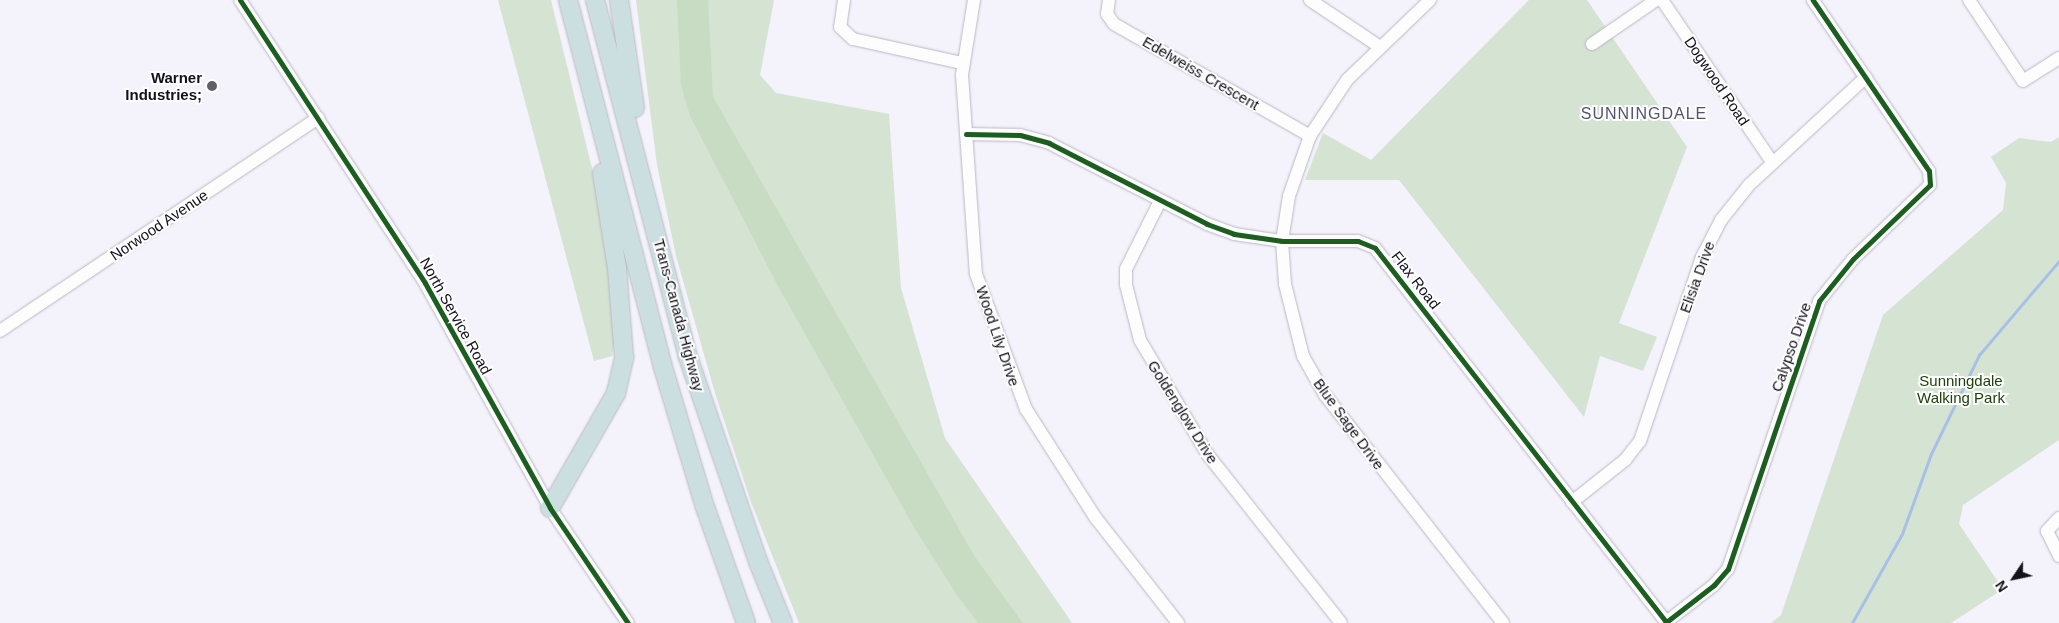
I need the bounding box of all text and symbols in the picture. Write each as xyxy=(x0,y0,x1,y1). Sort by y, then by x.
street label: Edelweiss Crescent xyxy=(1139,32,1263,114)
street label: Dogwood Road xyxy=(1681,33,1753,129)
place label: Warner Industries; xyxy=(125,68,202,103)
marker: Warner Industries; xyxy=(206,80,218,92)
district label: SUNNINGDALE xyxy=(1579,104,1709,124)
street label: Norwood Avenue xyxy=(106,185,212,265)
street label: Trans-Canada Highway xyxy=(650,237,708,393)
street label: Elisia Drive xyxy=(1676,239,1718,315)
street label: Flax Road xyxy=(1388,248,1444,312)
street label: North Service Road xyxy=(416,254,496,378)
street label: Wood Lily Drive xyxy=(972,284,1024,388)
street label: Calypso Drive xyxy=(1767,300,1815,394)
street label: Goldenglow Drive xyxy=(1144,357,1222,467)
park label: Sunningdale Walking Park xyxy=(1917,371,2005,406)
street label: Blue Sage Drive xyxy=(1310,375,1388,473)
north arrow xyxy=(1989,553,2039,603)
text: N xyxy=(1992,578,2011,595)

